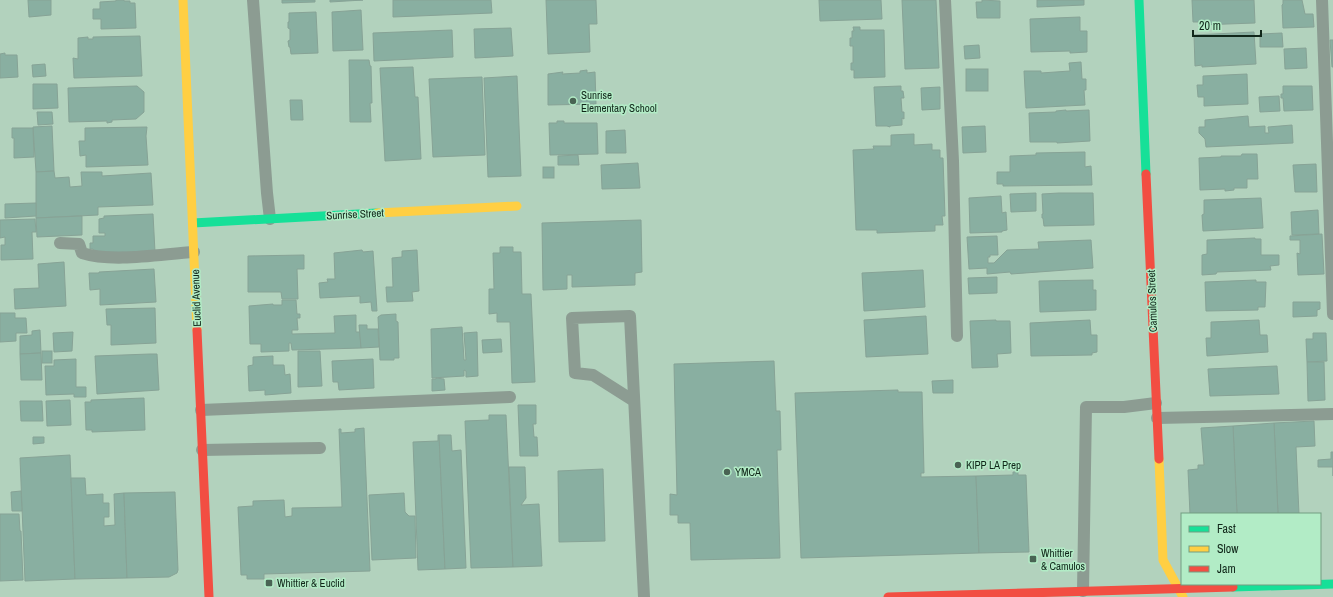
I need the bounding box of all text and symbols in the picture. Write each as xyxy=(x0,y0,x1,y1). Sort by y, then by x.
scale bar xyxy=(1193,12,1261,38)
text: 20 m xyxy=(1199,18,1221,34)
place label: Sunrise Elementary School xyxy=(581,88,657,115)
marker: Sunrise Elementary School xyxy=(568,96,578,106)
street label: Sunrise Street xyxy=(326,205,385,222)
street label: Euclid Avenue xyxy=(188,269,204,327)
street label: Camulos Street xyxy=(1144,269,1160,332)
place label: KIPP LA Prep xyxy=(966,458,1021,472)
marker: KIPP LA Prep xyxy=(953,460,963,470)
place label: YMCA xyxy=(735,465,762,479)
marker: YMCA xyxy=(722,467,732,477)
legend xyxy=(1181,513,1321,585)
text: Fast xyxy=(1217,521,1236,537)
text: Slow xyxy=(1217,541,1239,557)
place label: Whittier & Camulos xyxy=(1041,546,1086,573)
marker: Whittier & Camulos xyxy=(1028,554,1038,564)
text: Jam xyxy=(1217,561,1236,577)
place label: Whittier & Euclid xyxy=(277,576,345,590)
marker: Whittier & Euclid xyxy=(264,578,274,588)

